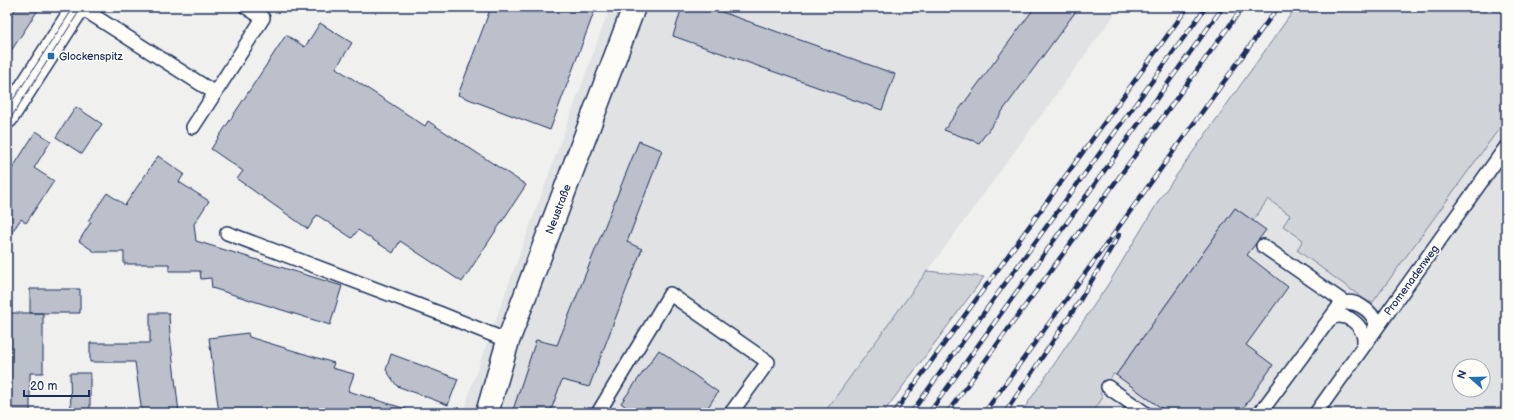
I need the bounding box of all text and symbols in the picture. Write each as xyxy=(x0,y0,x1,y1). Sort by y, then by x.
place label: Glockenspitz xyxy=(59,50,123,63)
marker: Glockenspitz xyxy=(46,51,56,61)
street label: Neustraße xyxy=(543,182,574,236)
street label: Promenadenweg xyxy=(1381,242,1441,318)
north arrow xyxy=(1451,358,1491,398)
text: N xyxy=(1455,369,1470,381)
scale bar xyxy=(24,372,89,398)
text: 20 m xyxy=(30,379,57,394)

